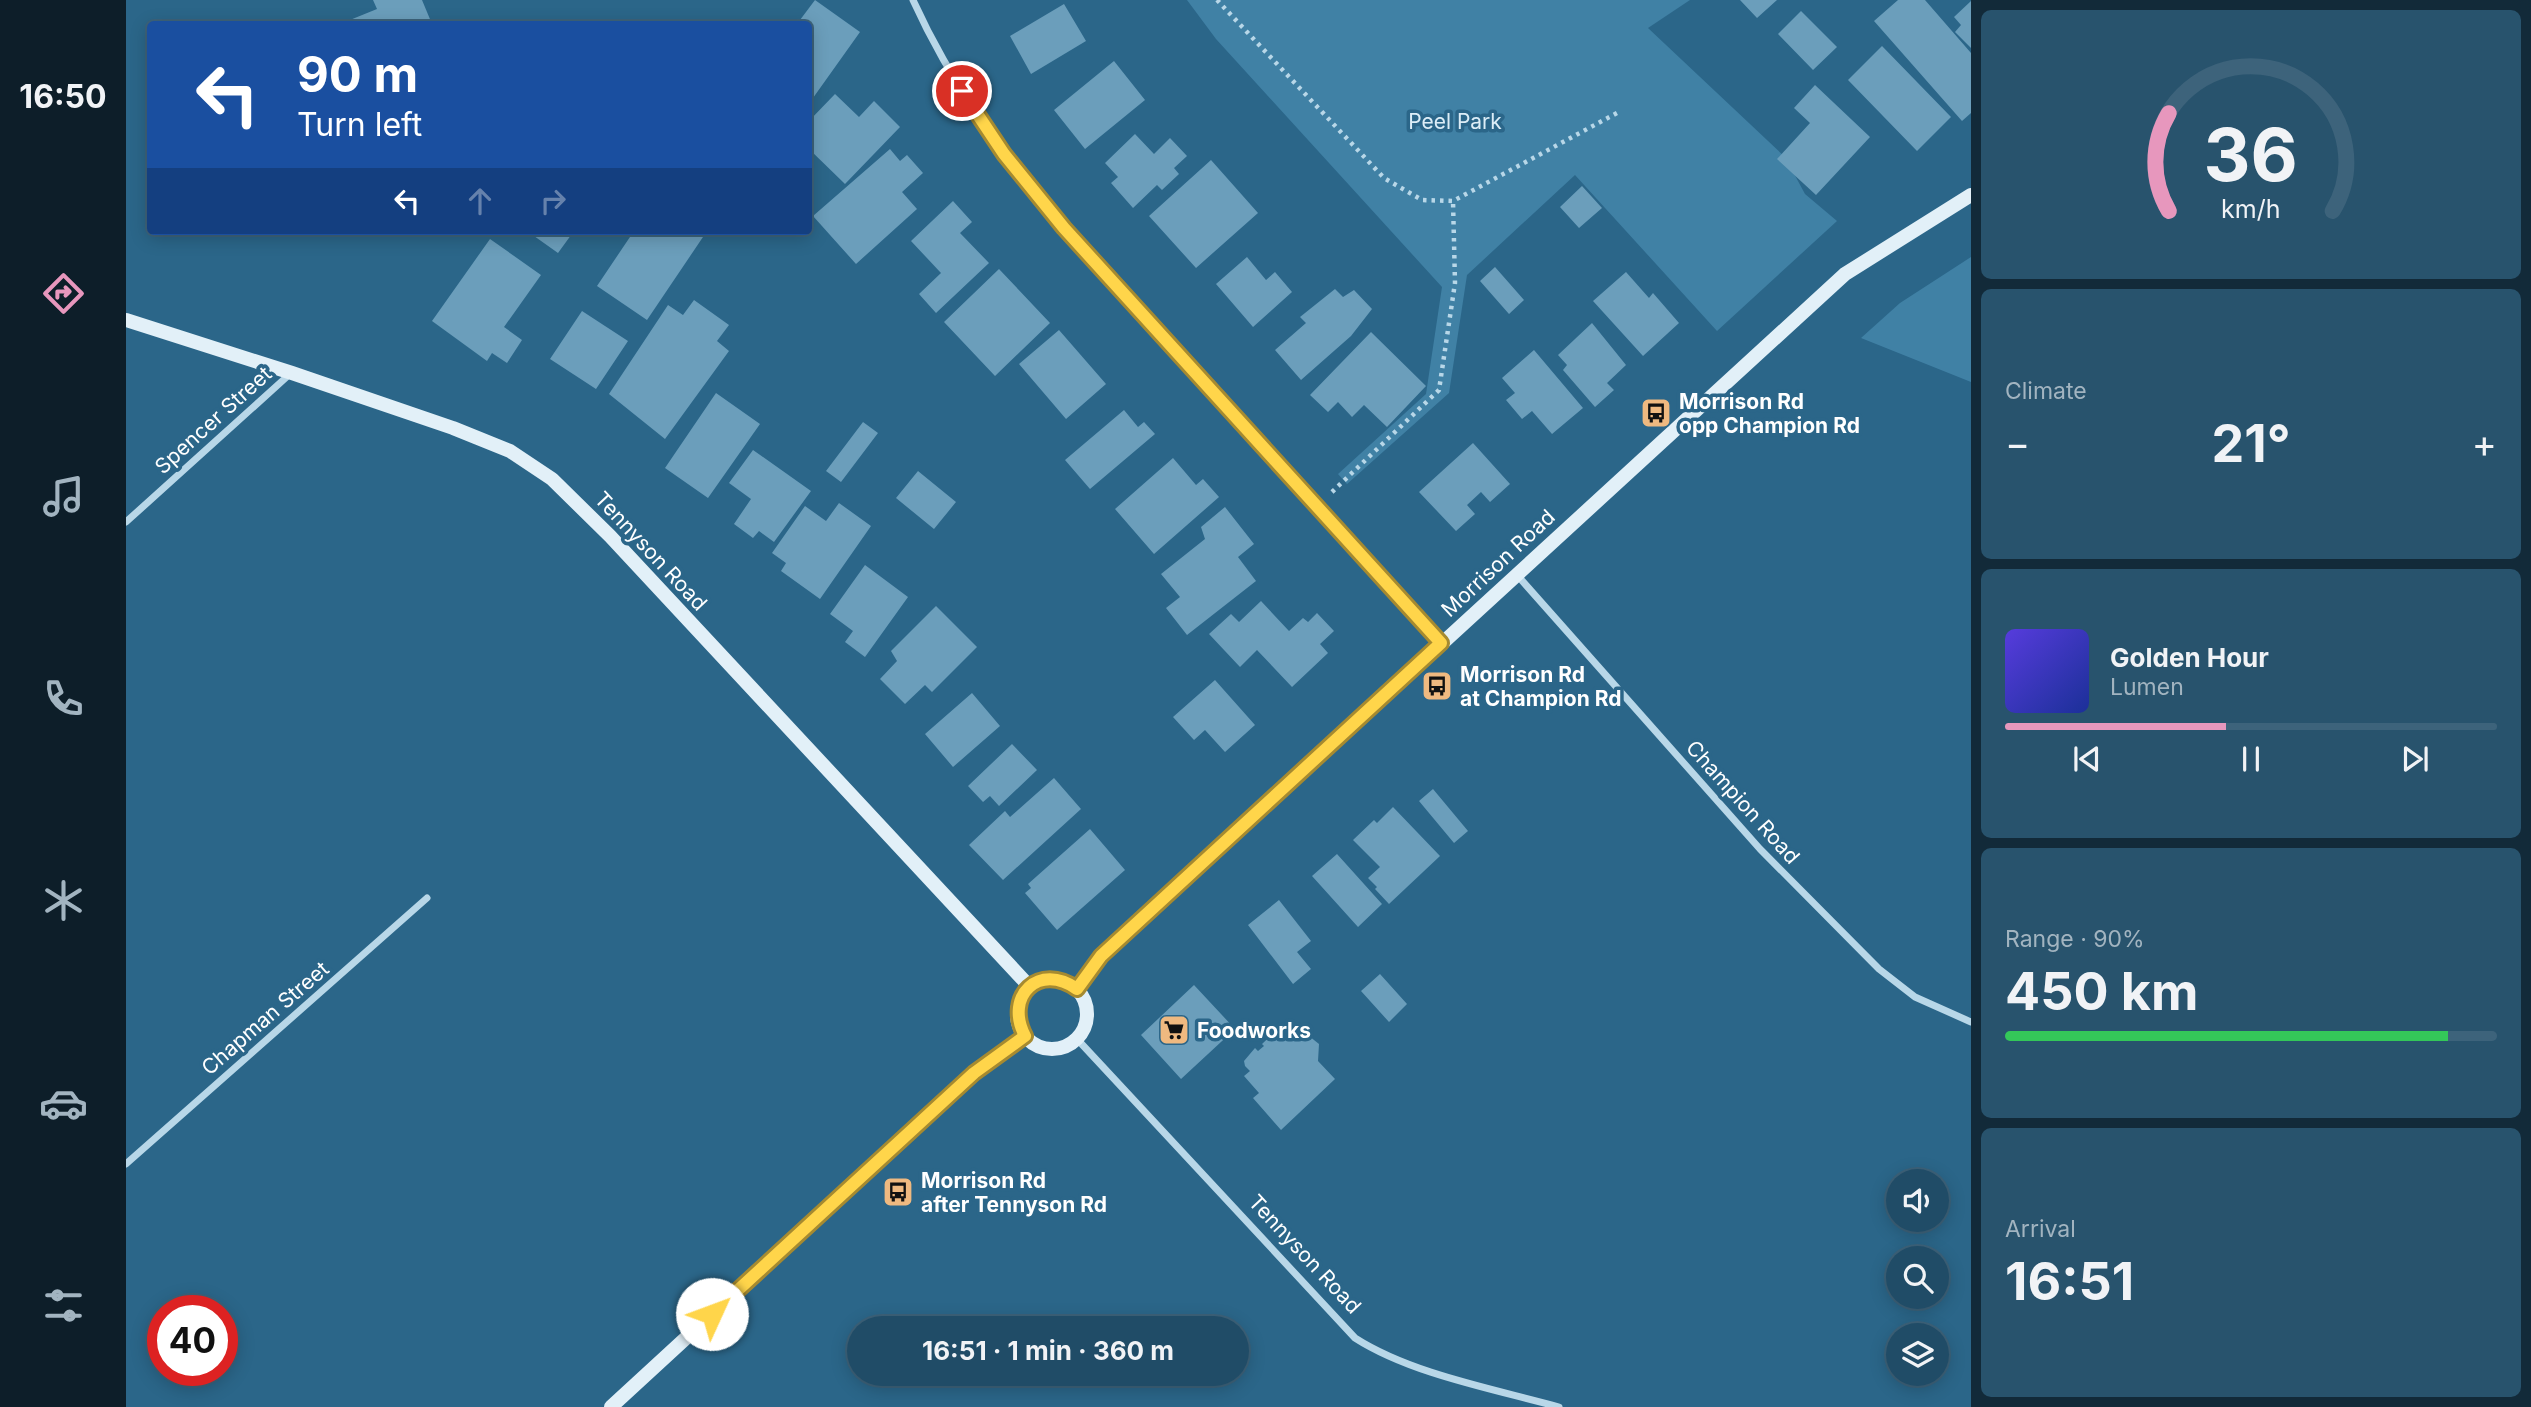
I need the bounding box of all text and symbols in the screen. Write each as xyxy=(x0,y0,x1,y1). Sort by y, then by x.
text: 90 m xyxy=(297,45,418,104)
icon: left xyxy=(182,49,273,140)
pin xyxy=(932,61,992,121)
icon: arrive xyxy=(943,72,981,110)
text: 16:50 xyxy=(19,77,107,116)
text: Turn left xyxy=(297,105,422,144)
park label: Peel Park xyxy=(1408,109,1502,134)
text: 36 xyxy=(2204,110,2298,199)
icon: left xyxy=(388,182,426,220)
icon: ahead xyxy=(461,182,499,220)
icon: right xyxy=(534,182,572,220)
text: km/h xyxy=(2221,194,2281,224)
icon: directions xyxy=(39,269,88,318)
street label: Spencer Street xyxy=(150,361,277,479)
text: Climate xyxy=(2005,377,2087,405)
place label: Morrison Rd opp Champion Rd xyxy=(1679,389,1860,438)
bus stop icon: Morrison Rd opp Champion Rd xyxy=(1639,396,1673,430)
text: 21° xyxy=(2211,412,2291,475)
text: − xyxy=(2005,420,2030,466)
text: + xyxy=(2472,420,2497,466)
icon: music xyxy=(39,472,88,521)
street label: Tennyson Road xyxy=(590,486,712,616)
street label: Morrison Road xyxy=(1436,504,1560,622)
text: Golden Hour xyxy=(2110,642,2269,673)
place label: Morrison Rd at Champion Rd xyxy=(1460,662,1621,711)
bus stop icon: Morrison Rd at Champion Rd xyxy=(1420,669,1454,703)
text: Lumen xyxy=(2110,673,2184,701)
icon: phone xyxy=(39,674,88,723)
street label: Champion Road xyxy=(1681,735,1805,869)
icon: previous xyxy=(2068,740,2106,778)
icon: pause xyxy=(2232,740,2270,778)
icon: next xyxy=(2396,740,2434,778)
icon: climate xyxy=(39,876,88,925)
text: Range · 90% xyxy=(2005,925,2145,953)
street label: Chapman Street xyxy=(196,956,334,1080)
text: 450 km xyxy=(2005,960,2198,1023)
supermarket icon: Foodworks xyxy=(1157,1013,1191,1047)
place label: Foodworks xyxy=(1197,1018,1311,1043)
icon: car xyxy=(39,1079,88,1128)
place label: Morrison Rd after Tennyson Rd xyxy=(921,1168,1107,1217)
map controls xyxy=(1886,1169,1949,1386)
button: sound xyxy=(1886,1169,1949,1232)
bus stop icon: Morrison Rd after Tennyson Rd xyxy=(881,1175,915,1209)
street label: Tennyson Road xyxy=(1244,1189,1366,1319)
text: Arrival xyxy=(2005,1215,2076,1243)
button: search xyxy=(1886,1246,1949,1309)
text: 16:51 xyxy=(2005,1250,2134,1313)
position arrow xyxy=(675,1277,749,1351)
icon: filters xyxy=(39,1281,88,1330)
speed limit sign: 40 xyxy=(147,1295,238,1386)
button: layers xyxy=(1886,1323,1949,1386)
text: 16:51 · 1 min · 360 m xyxy=(922,1335,1174,1366)

